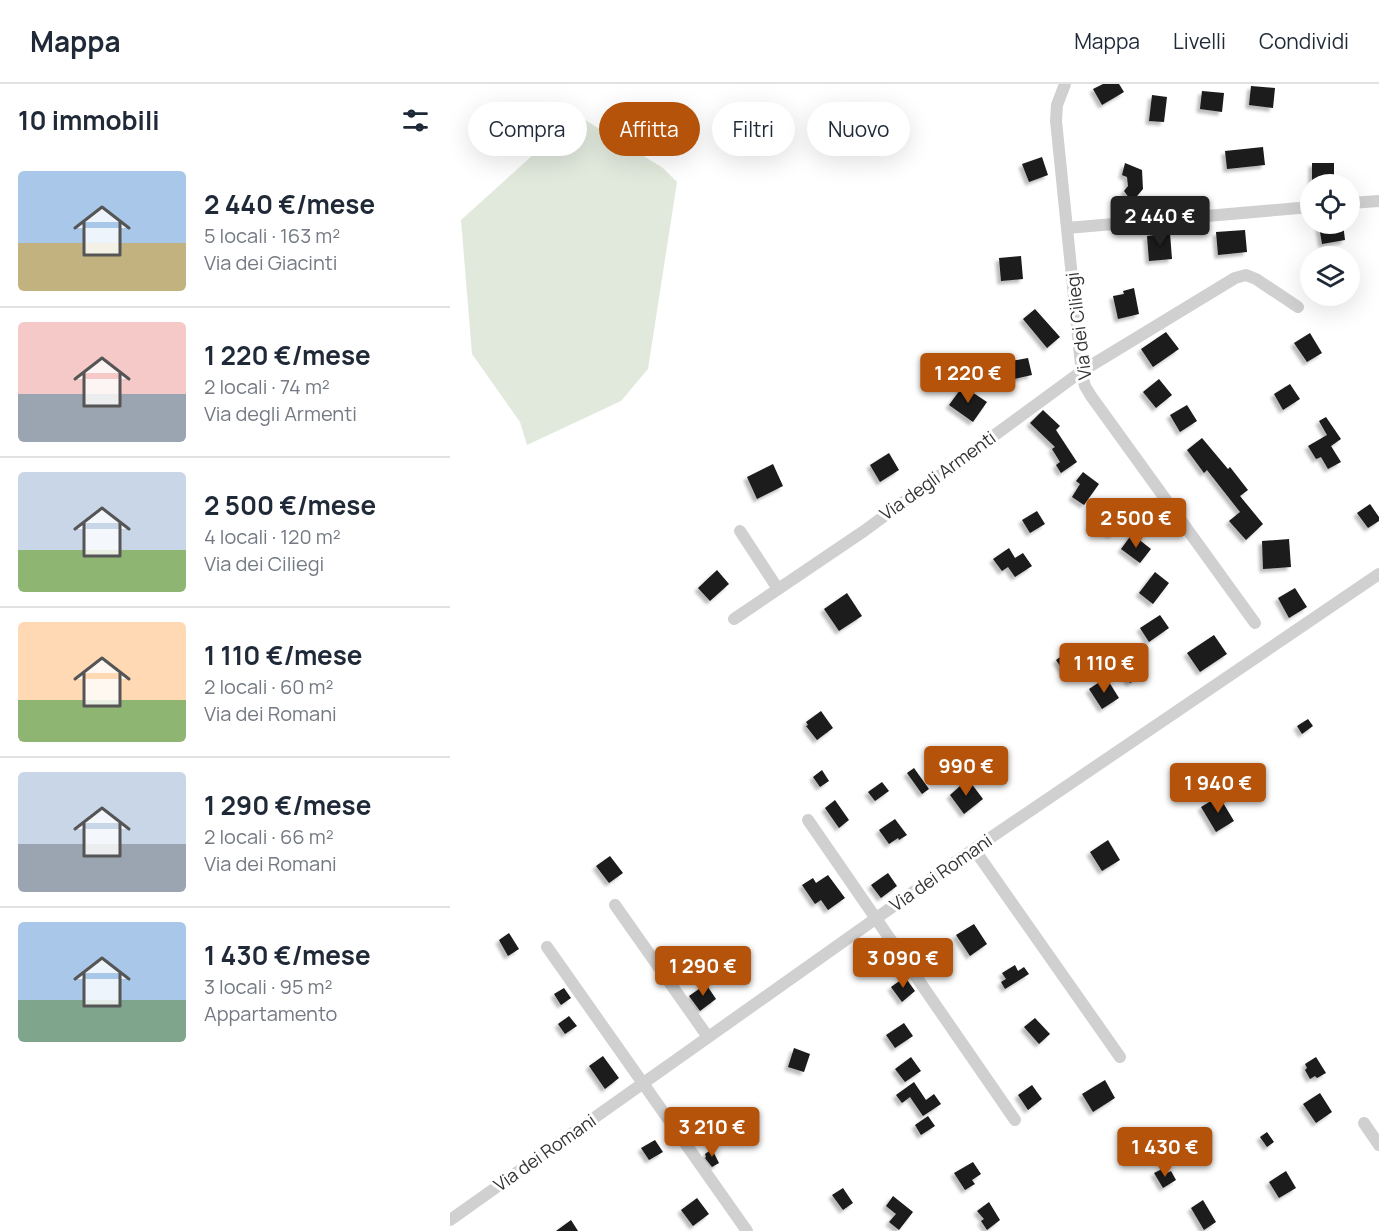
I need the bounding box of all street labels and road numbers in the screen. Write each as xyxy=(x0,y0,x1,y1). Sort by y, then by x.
street label: Via dei Ciliegi xyxy=(1060,271,1097,381)
street label: Via degli Armenti xyxy=(875,425,1000,525)
street label: Via dei Romani xyxy=(885,828,996,916)
street label: Via dei Romani xyxy=(489,1108,600,1196)

